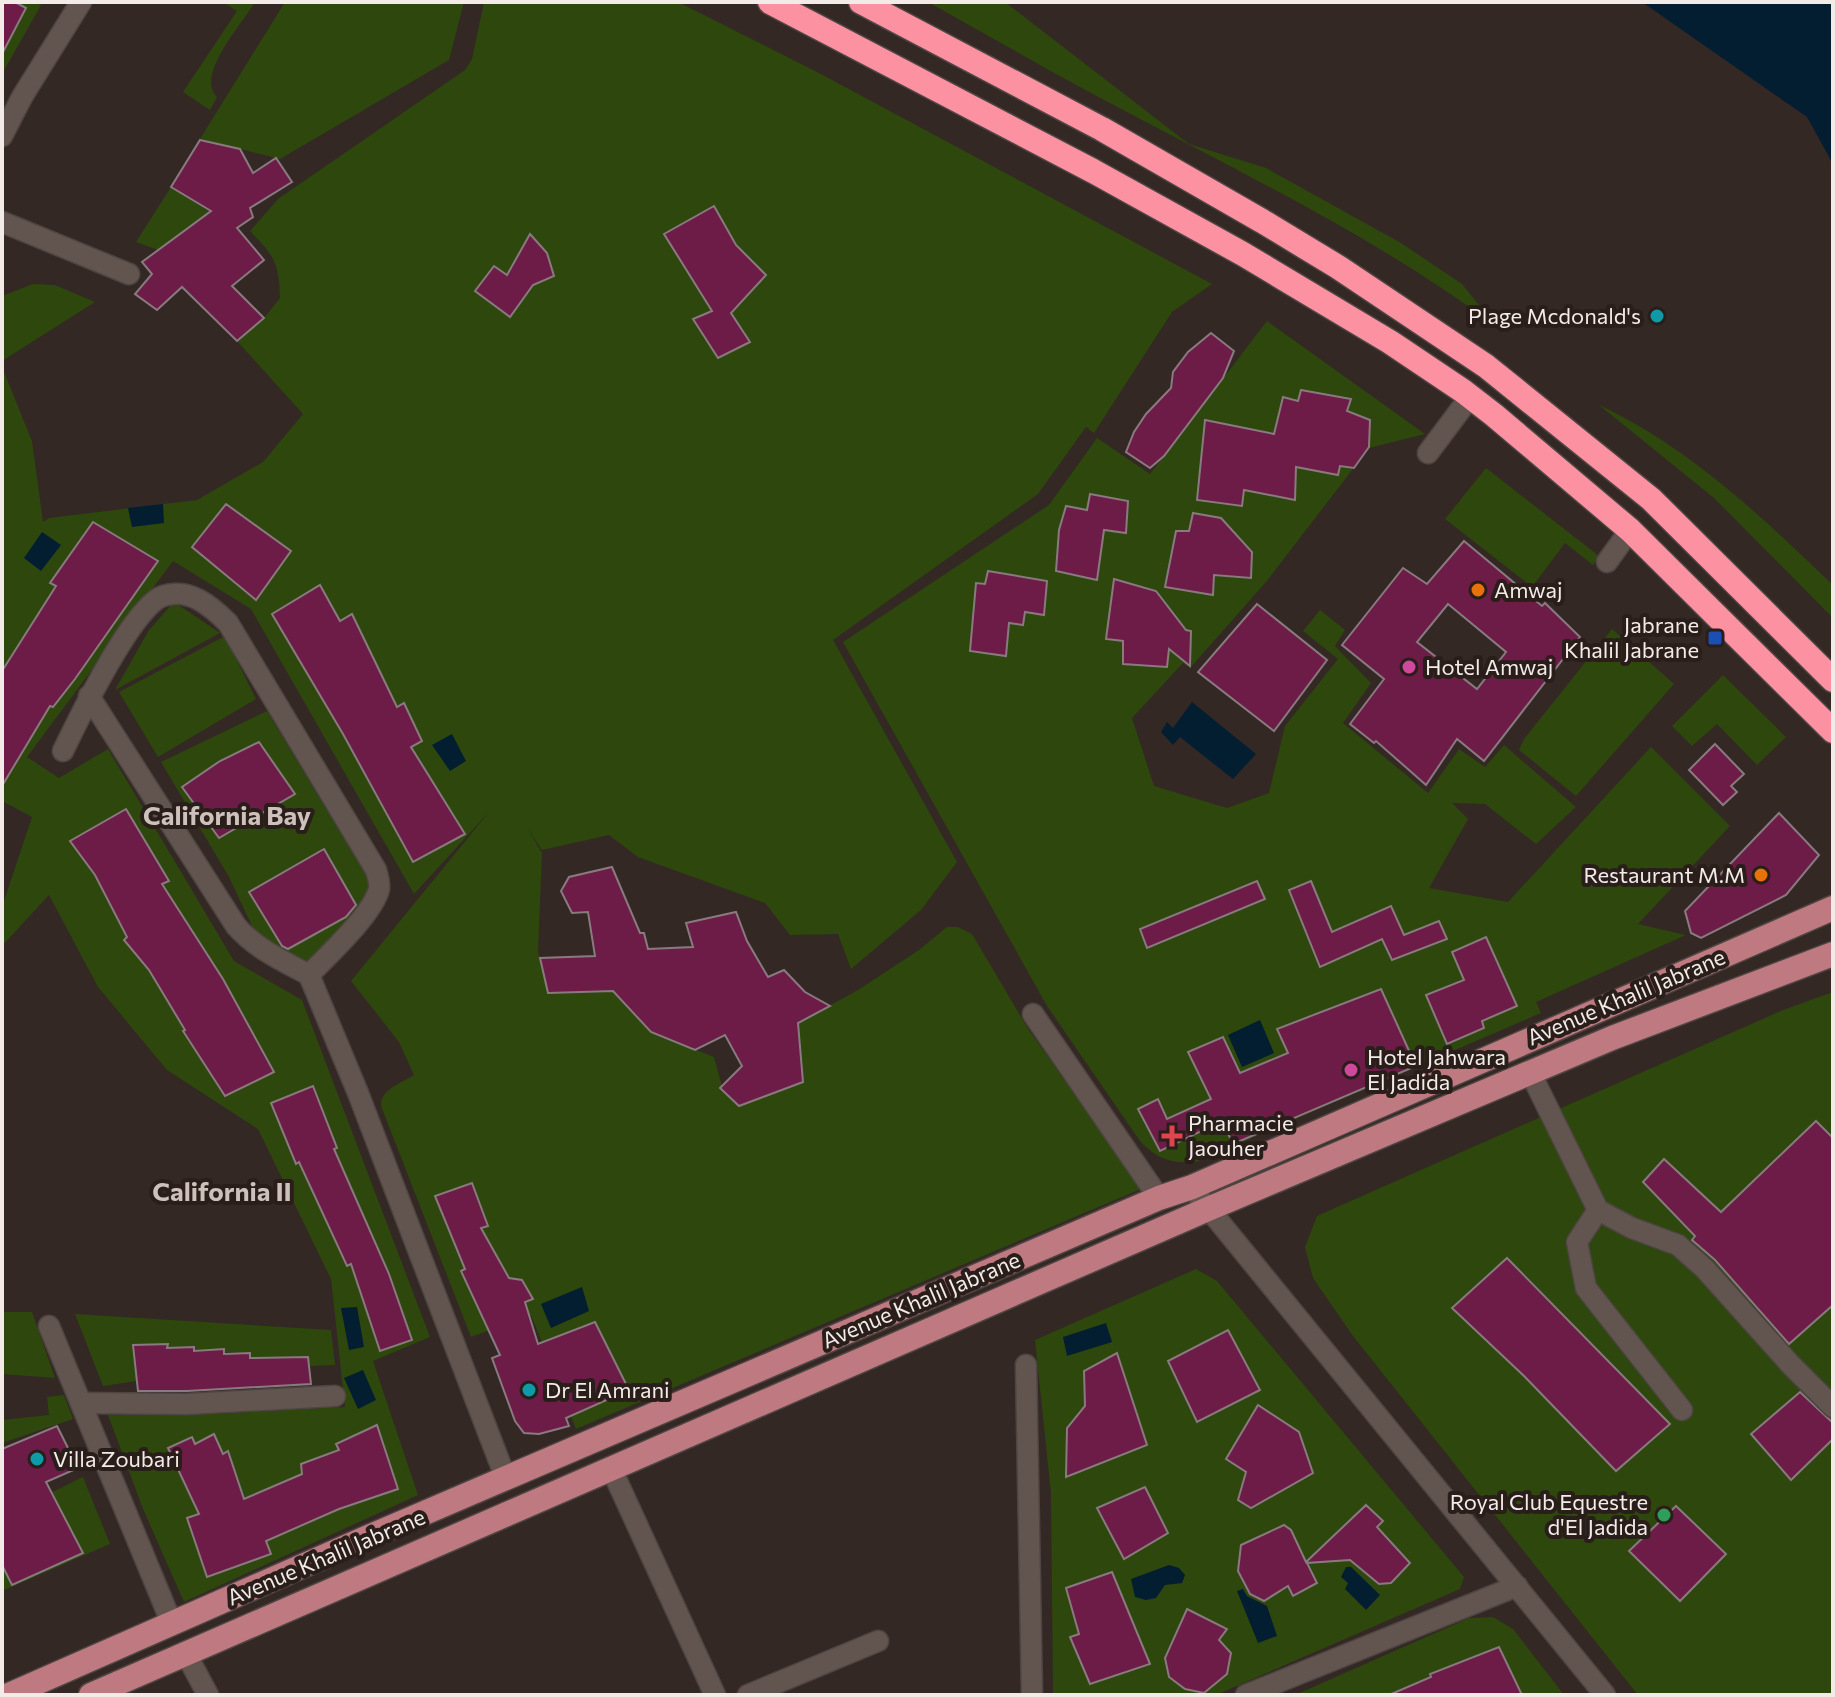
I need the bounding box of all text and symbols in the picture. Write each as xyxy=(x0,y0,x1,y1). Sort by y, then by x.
place label: Plage Mcdonald's xyxy=(1468,302,1641,329)
marker: Plage Mcdonald's xyxy=(1648,307,1666,325)
place label: Amwaj xyxy=(1494,576,1563,603)
marker: Amwaj xyxy=(1469,581,1487,599)
place label: Jabrane Khalil Jabrane xyxy=(1564,611,1699,663)
marker: Jabrane Khalil Jabrane xyxy=(1706,629,1724,647)
place label: Hotel Amwaj xyxy=(1425,653,1553,680)
marker: Hotel Amwaj xyxy=(1400,658,1418,676)
district label: California Bay xyxy=(143,799,311,830)
place label: Restaurant M.M xyxy=(1583,861,1745,888)
marker: Restaurant M.M xyxy=(1752,866,1770,884)
street label: Avenue Khalil Jabrane xyxy=(1523,943,1729,1051)
place label: Hotel Jahwara El Jadida xyxy=(1367,1043,1506,1095)
marker: Hotel Jahwara El Jadida xyxy=(1342,1061,1360,1079)
place label: Pharmacie Jaouher xyxy=(1188,1109,1294,1161)
marker: Pharmacie Jaouher xyxy=(1163,1127,1181,1145)
district label: California II xyxy=(152,1175,292,1206)
street label: Avenue Khalil Jabrane xyxy=(818,1246,1024,1354)
place label: Dr El Amrani xyxy=(545,1376,670,1403)
marker: Dr El Amrani xyxy=(520,1381,538,1399)
place label: Villa Zoubari xyxy=(53,1445,180,1472)
marker: Villa Zoubari xyxy=(28,1450,46,1468)
place label: Royal Club Equestre d'El Jadida xyxy=(1450,1488,1648,1540)
street label: Avenue Khalil Jabrane xyxy=(223,1503,429,1611)
marker: Royal Club Equestre d'El Jadida xyxy=(1655,1506,1673,1524)

